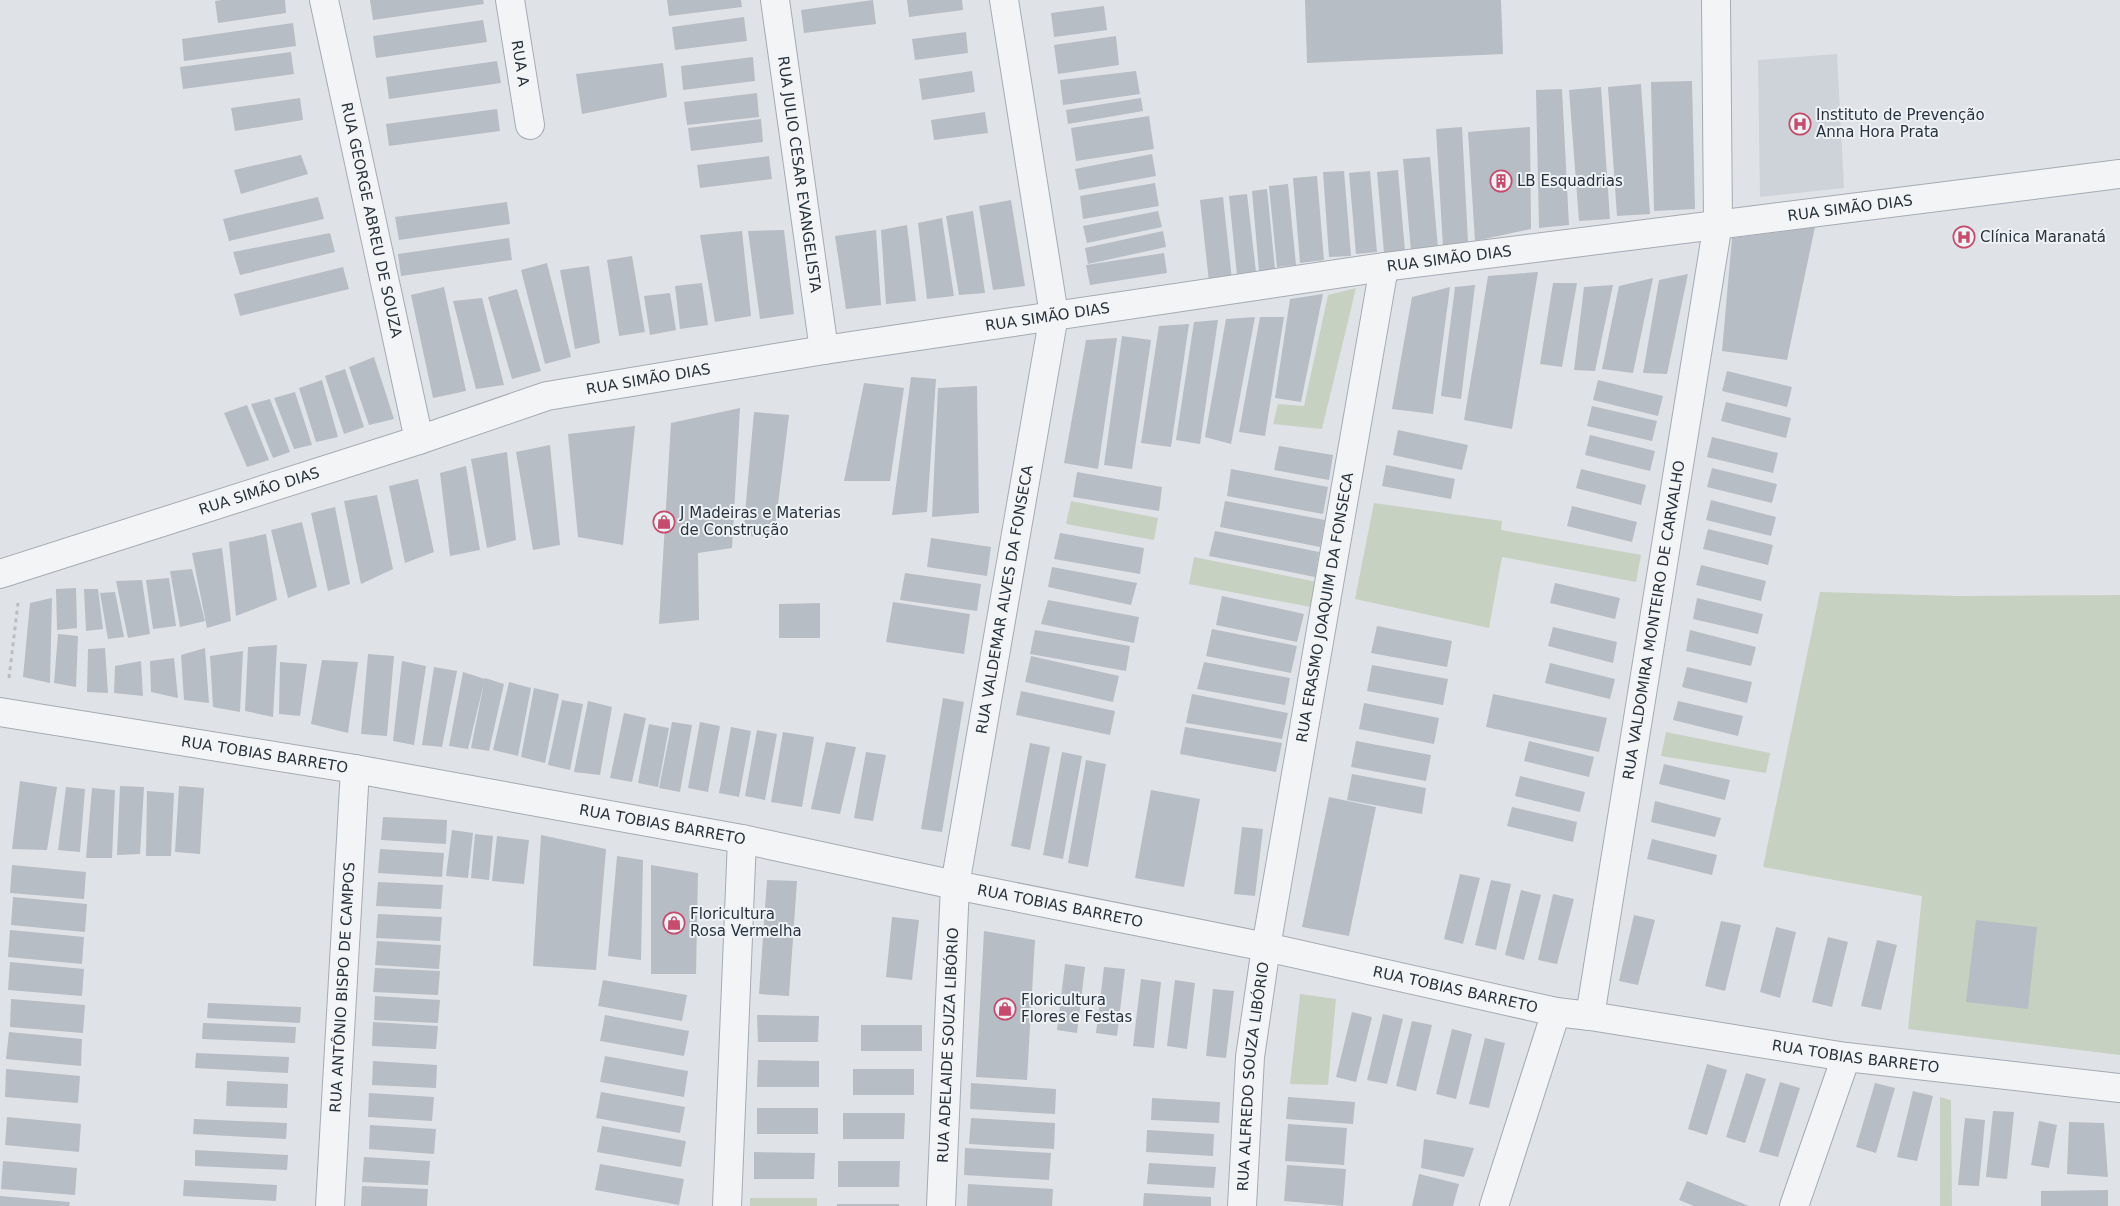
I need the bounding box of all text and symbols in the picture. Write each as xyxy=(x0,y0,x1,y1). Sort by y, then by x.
street label: RUA A xyxy=(508,39,533,88)
street label: RUA JULIO CESAR EVANGELISTA xyxy=(774,55,825,294)
street label: RUA GEORGE ABREU DE SOUZA xyxy=(337,101,406,340)
place label: Instituto de Prevenção Anna Hora Prata xyxy=(1816,106,1985,141)
hospital icon: Instituto de Prevenção Anna Hora Prata xyxy=(1788,112,1812,136)
building icon: LB Esquadrias xyxy=(1489,169,1513,193)
place label: LB Esquadrias xyxy=(1517,172,1623,190)
street label: RUA SIMÃO DIAS xyxy=(1787,191,1914,225)
hospital icon: Clínica Maranatá xyxy=(1952,225,1976,249)
place label: Clínica Maranatá xyxy=(1980,228,2106,246)
street label: RUA SIMÃO DIAS xyxy=(1386,242,1513,276)
street label: RUA SIMÃO DIAS xyxy=(984,299,1111,335)
street label: RUA SIMÃO DIAS xyxy=(585,360,712,398)
street label: RUA VALDOMIRA MONTEIRO DE CARVALHO xyxy=(1619,459,1689,781)
street label: RUA SIMÃO DIAS xyxy=(196,463,322,519)
street label: RUA VALDEMAR ALVES DA FONSECA xyxy=(972,463,1037,735)
street label: RUA ERASMO JOAQUIM DA FONSECA xyxy=(1293,470,1357,744)
place label: J Madeiras e Materias de Construção xyxy=(679,504,841,539)
shop icon: J Madeiras e Materias de Construção xyxy=(652,510,676,534)
street label: RUA TOBIAS BARRETO xyxy=(180,732,349,777)
street label: RUA TOBIAS BARRETO xyxy=(578,801,747,848)
street label: RUA ANTÔNIO BISPO DE CAMPOS xyxy=(326,862,359,1113)
street label: RUA TOBIAS BARRETO xyxy=(976,881,1145,931)
place label: Floricultura Rosa Vermelha xyxy=(690,905,802,940)
shop icon: Floricultura Rosa Vermelha xyxy=(662,911,686,935)
street label: RUA ADELAIDE SOUZA LIBÓRIO xyxy=(934,927,962,1163)
street label: RUA ALFREDO SOUZA LIBÓRIO xyxy=(1234,961,1273,1192)
street label: RUA TOBIAS BARRETO xyxy=(1371,962,1540,1017)
place label: Floricultura Flores e Festas xyxy=(1021,991,1133,1026)
shop icon: Floricultura Flores e Festas xyxy=(993,997,1017,1021)
street label: RUA TOBIAS BARRETO xyxy=(1771,1036,1940,1076)

